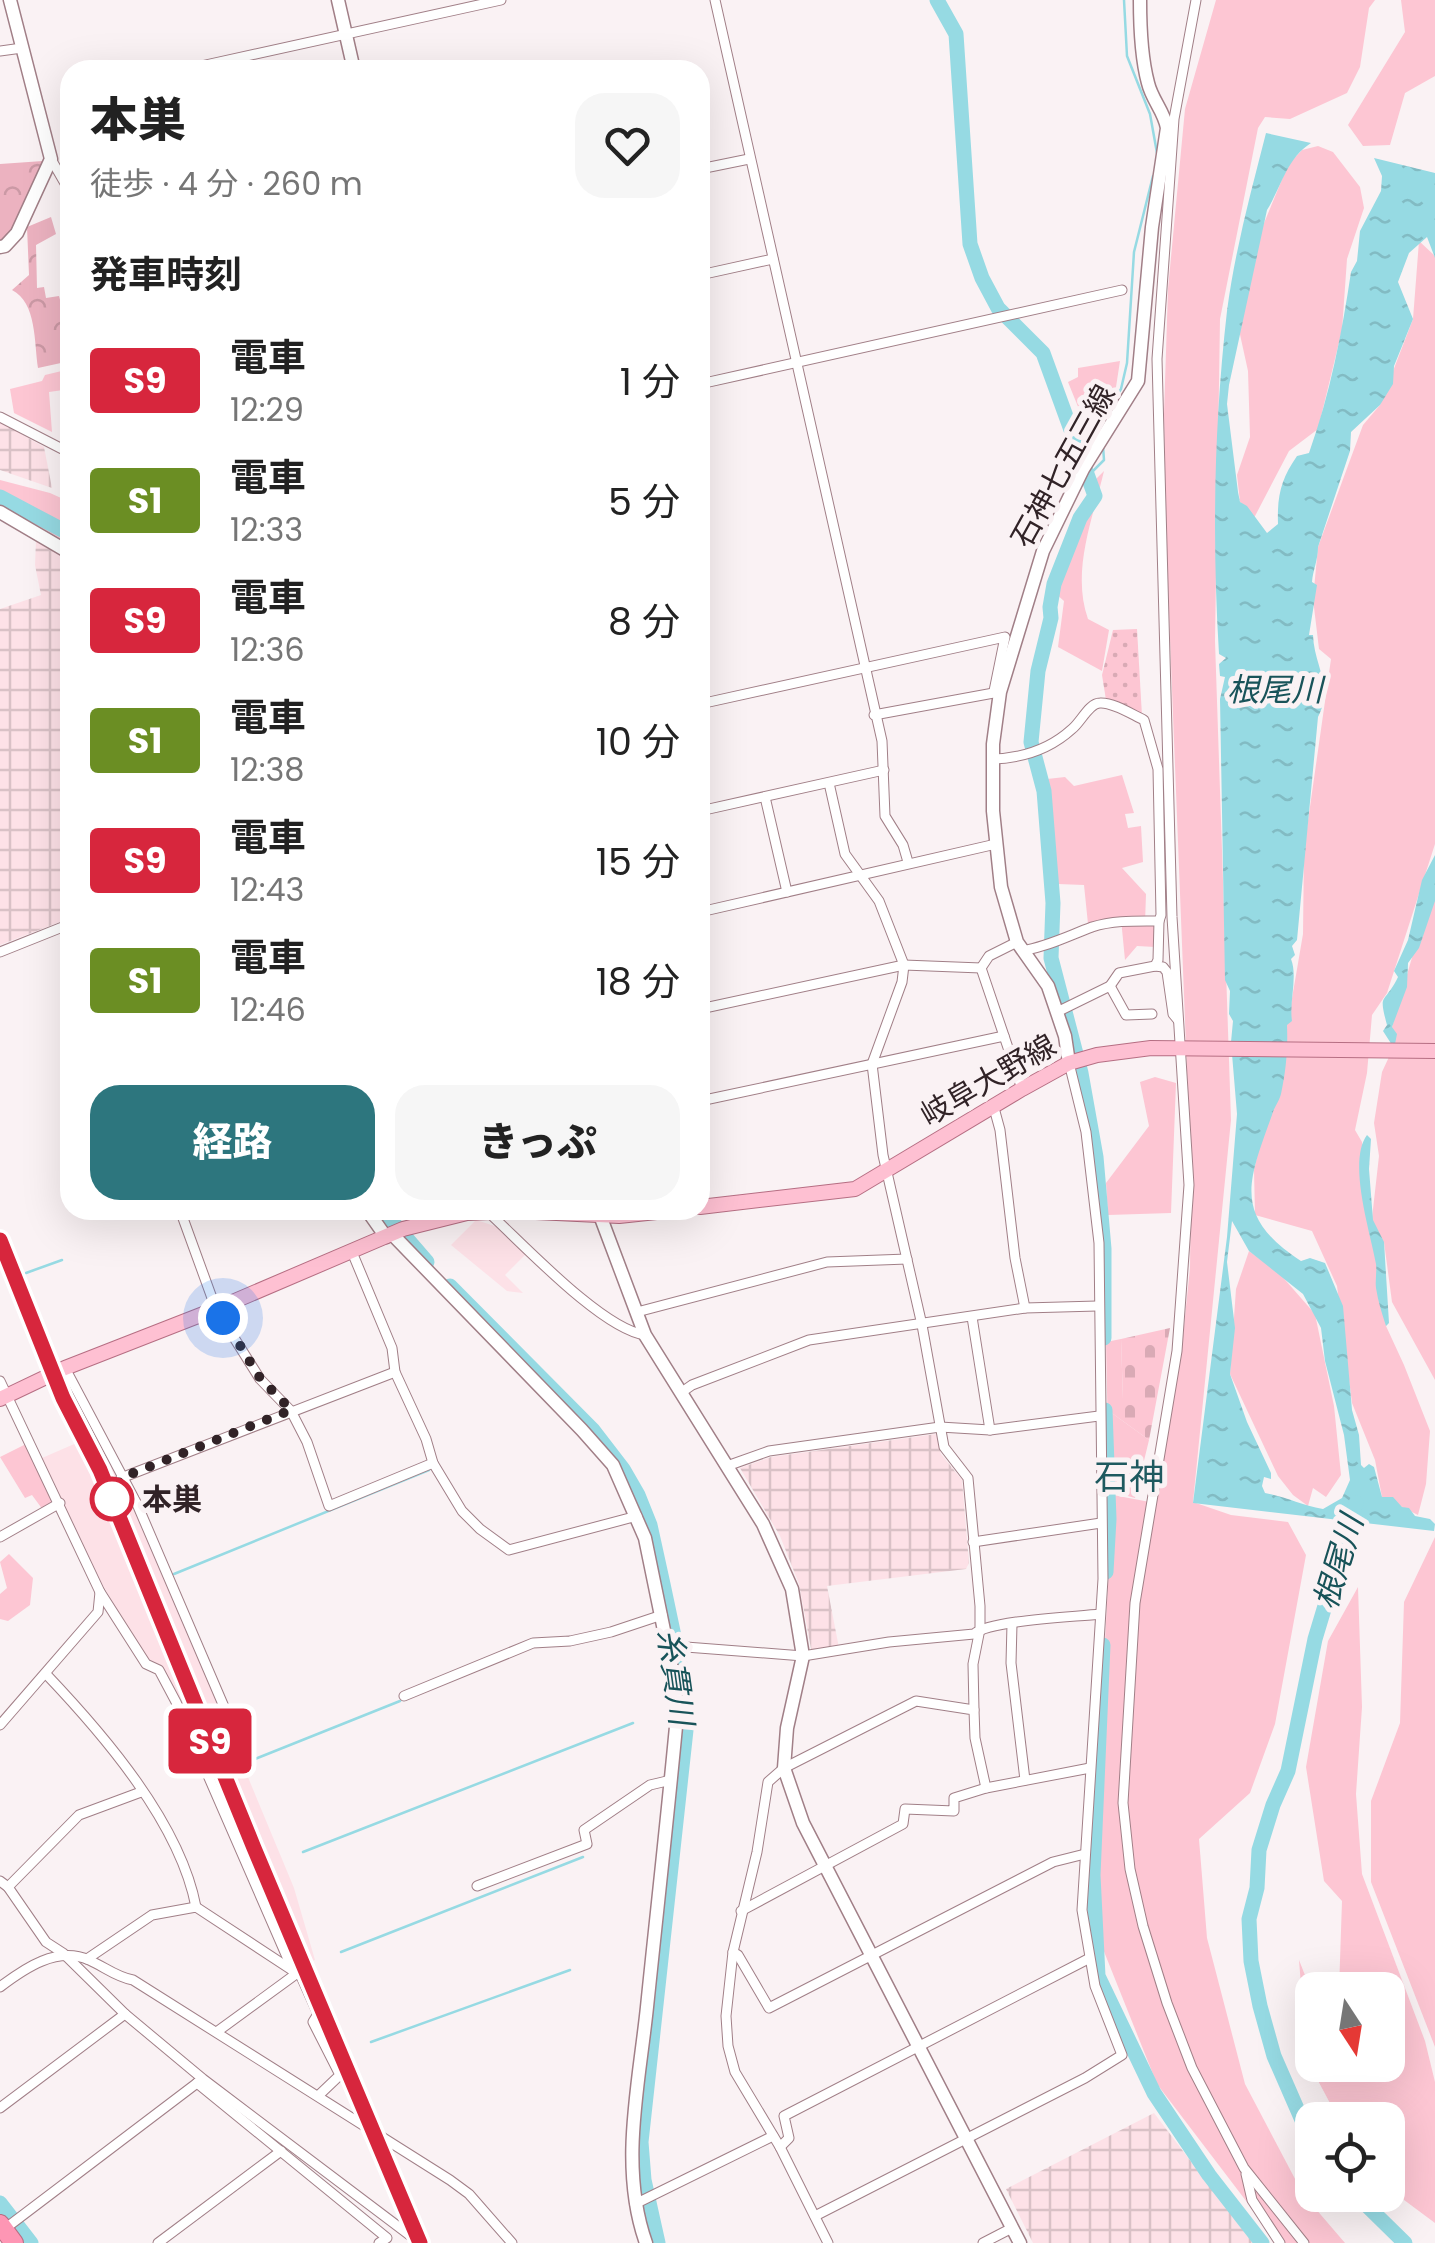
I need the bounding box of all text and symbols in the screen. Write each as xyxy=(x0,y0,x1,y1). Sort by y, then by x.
text: 本巣 xyxy=(90,87,186,154)
button: heart xyxy=(575,93,680,198)
text: 徒歩 · 4 分 · 260 m xyxy=(90,161,363,206)
text: 発車時刻 xyxy=(90,248,242,301)
text: 電車 xyxy=(230,331,306,384)
text: 1 分 xyxy=(620,355,680,408)
text: S9 xyxy=(123,356,167,405)
street label: 石神七五三線 xyxy=(1001,377,1125,555)
text: 12:29 xyxy=(230,387,304,432)
text: 電車 xyxy=(230,451,306,504)
text: 5 分 xyxy=(608,475,680,528)
text: S1 xyxy=(128,476,162,525)
text: 12:33 xyxy=(230,507,303,552)
text: 電車 xyxy=(230,571,306,624)
text: 8 分 xyxy=(608,595,680,648)
text: S9 xyxy=(123,596,167,645)
text: 12:36 xyxy=(230,627,305,672)
water label: 根尾川 xyxy=(1227,667,1326,712)
text: 電車 xyxy=(230,691,306,744)
text: 10 分 xyxy=(596,715,680,768)
text: S1 xyxy=(128,716,162,765)
text: 12:38 xyxy=(230,747,305,792)
text: 電車 xyxy=(230,811,306,864)
text: 15 分 xyxy=(596,835,680,888)
text: S9 xyxy=(123,836,167,885)
text: 12:43 xyxy=(230,867,304,912)
text: 電車 xyxy=(230,931,306,984)
text: 18 分 xyxy=(596,955,680,1008)
text: S1 xyxy=(128,956,162,1005)
text: 12:46 xyxy=(230,987,306,1032)
street label: 岐阜大野線 xyxy=(912,1024,1064,1136)
button: 経路 xyxy=(90,1085,375,1200)
button: きっぷ xyxy=(395,1085,680,1200)
your location xyxy=(198,1293,248,1343)
district label: 石神 xyxy=(1094,1452,1164,1501)
marker: 本巣 xyxy=(91,1478,133,1520)
place label: 本巣 xyxy=(142,1478,202,1521)
water label: 根尾川 xyxy=(1302,1507,1374,1614)
water label: 糸貫川 xyxy=(647,1626,705,1731)
line badge: S9 xyxy=(165,1708,255,1774)
text: S9 xyxy=(188,1717,232,1766)
north arrow xyxy=(1295,1972,1405,2082)
map controls xyxy=(1295,1972,1405,2212)
button: locate xyxy=(1295,2102,1405,2212)

